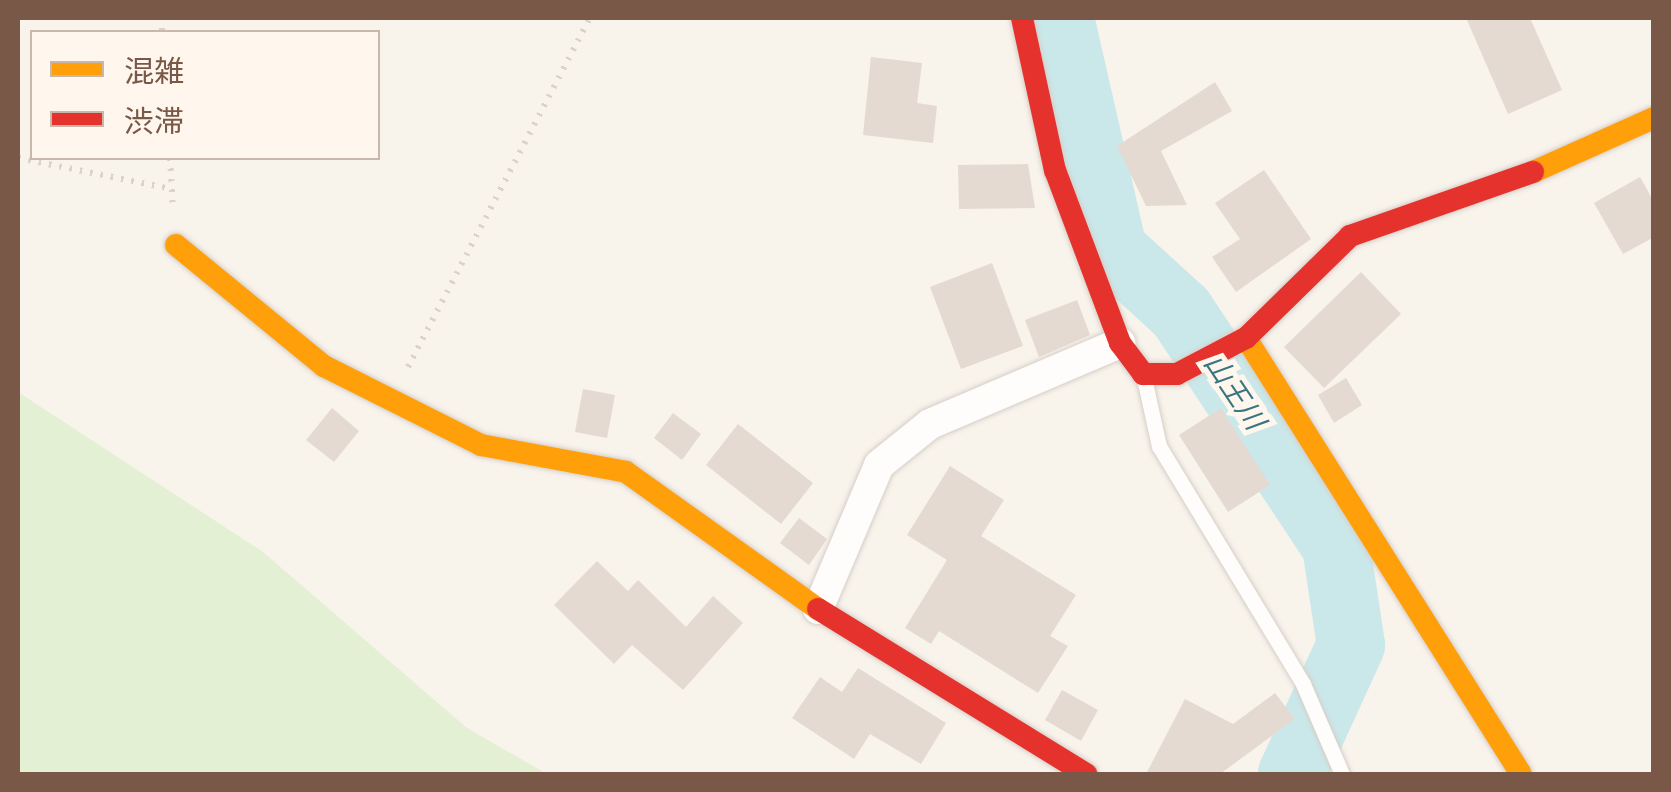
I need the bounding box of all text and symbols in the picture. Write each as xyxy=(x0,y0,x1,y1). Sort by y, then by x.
legend xyxy=(30,30,380,160)
text: 混雑 xyxy=(124,54,184,90)
text: 渋滞 xyxy=(124,104,184,140)
water label: 山王川 xyxy=(1197,348,1271,436)

